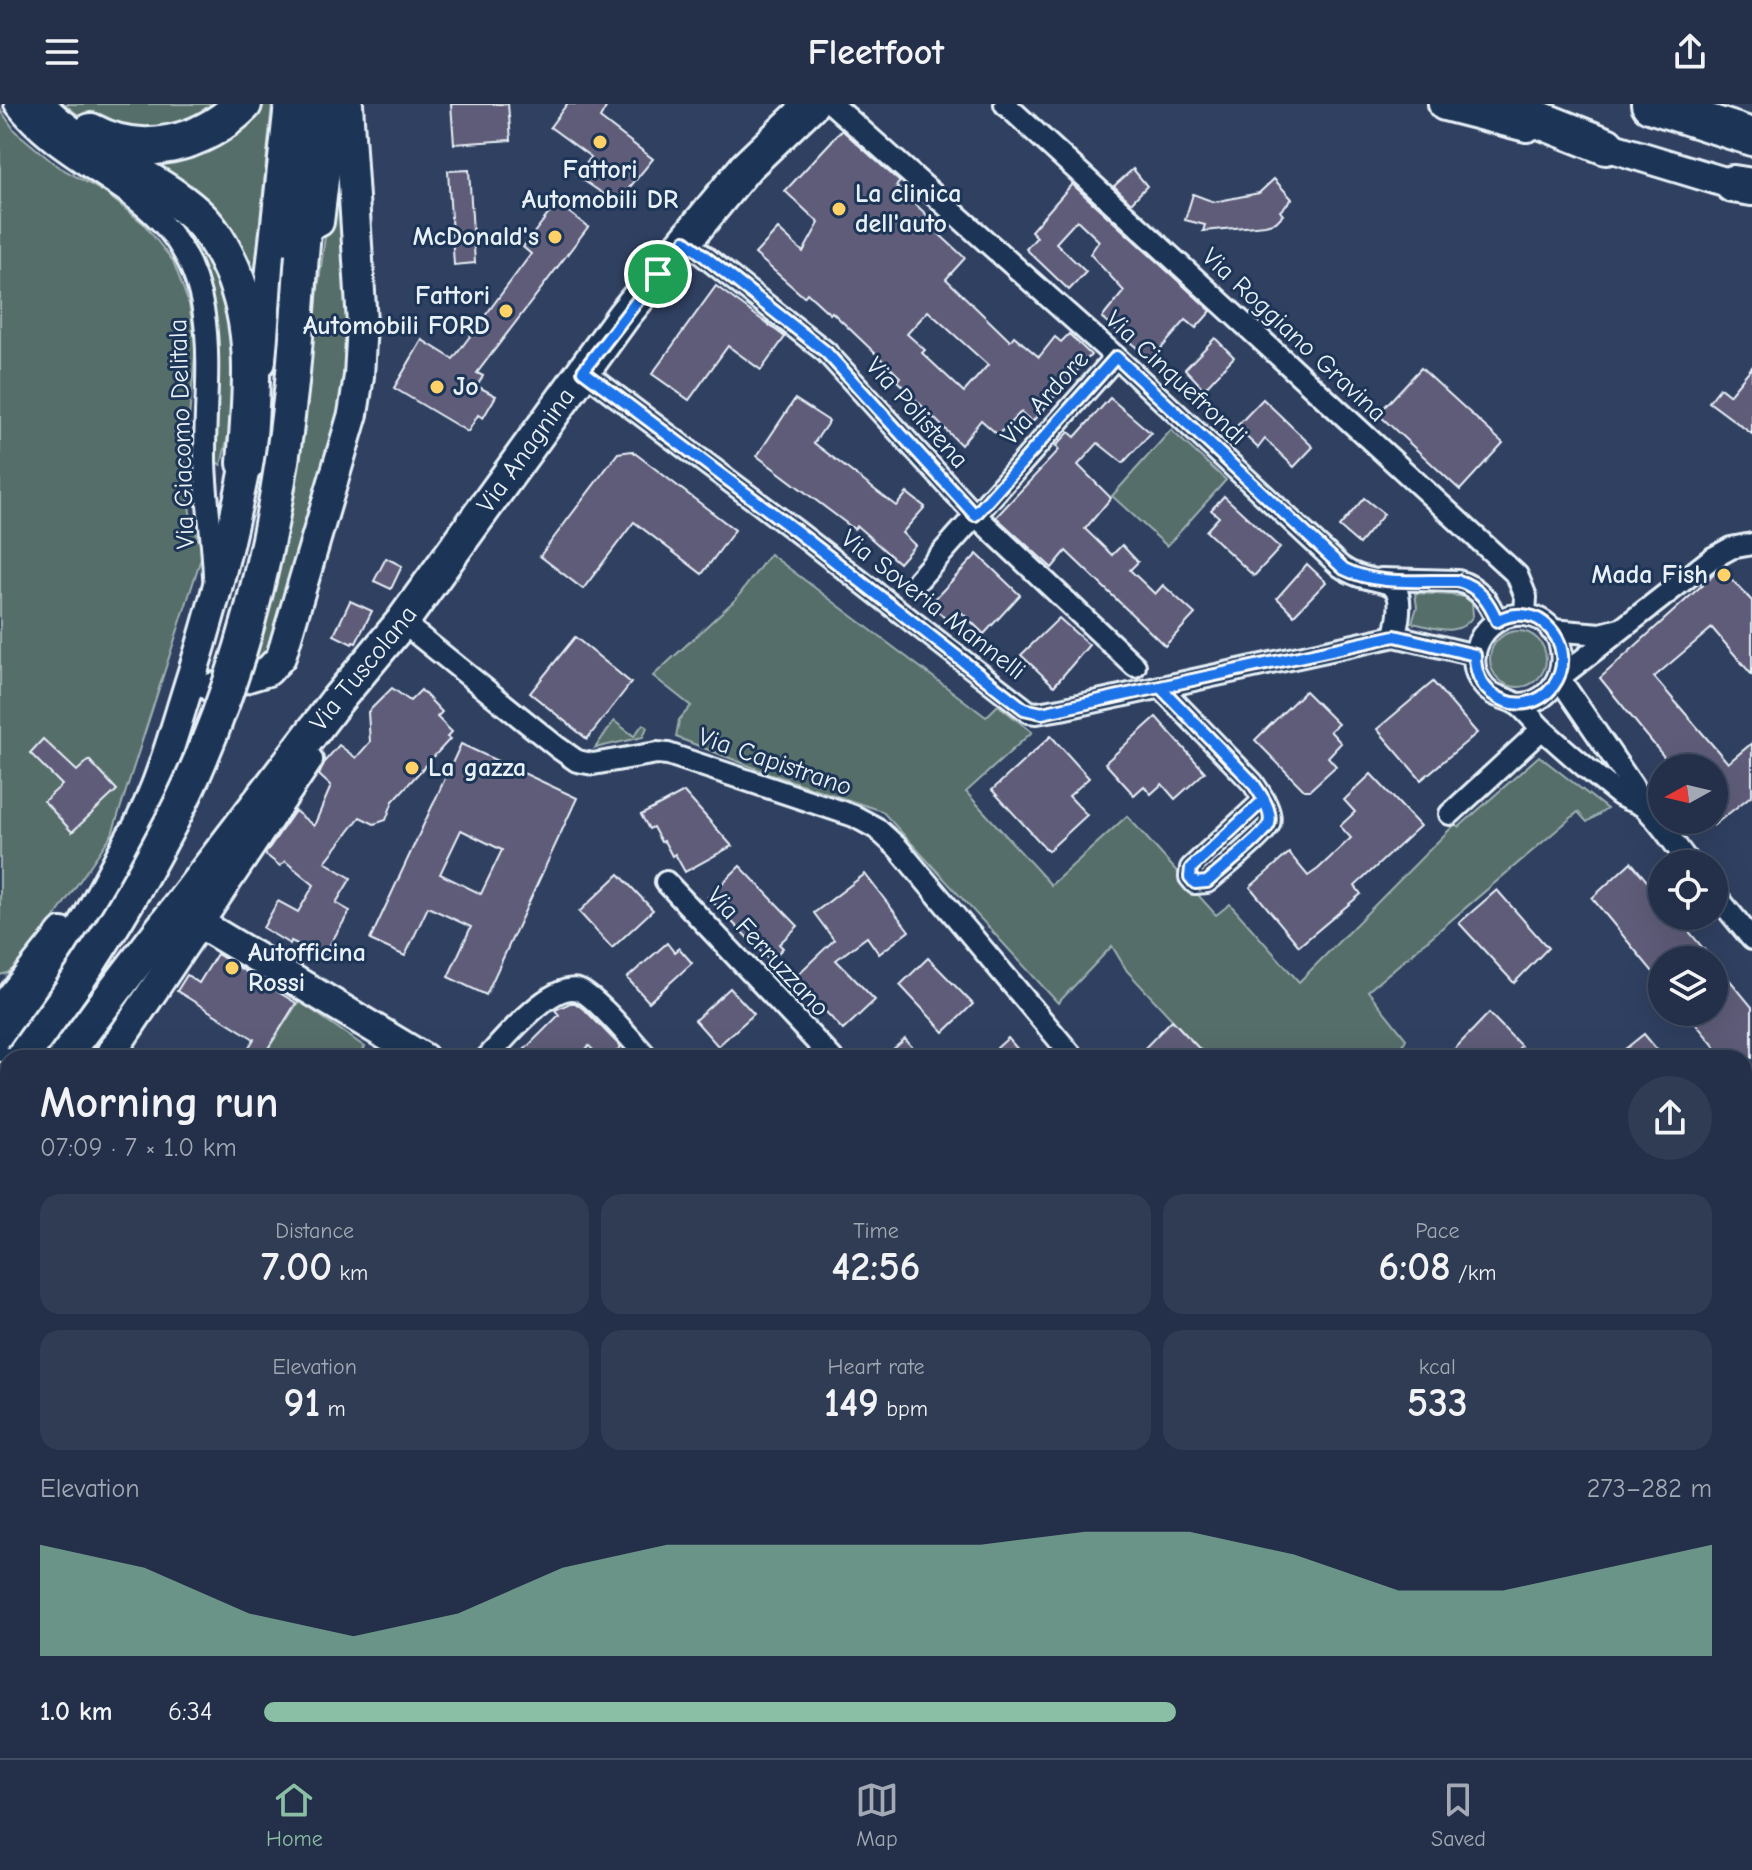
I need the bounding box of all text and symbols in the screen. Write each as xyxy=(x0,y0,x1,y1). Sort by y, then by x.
icon: menu xyxy=(40,30,84,74)
icon: share xyxy=(1668,30,1712,74)
text: Fleetfoot xyxy=(808,32,944,73)
marker: Fattori Automobili DR xyxy=(591,133,609,151)
place label: Fattori Automobili DR xyxy=(522,155,678,215)
place label: La clinica dell'auto xyxy=(855,179,961,239)
marker: La clinica dell'auto xyxy=(830,200,848,218)
place label: McDonald's xyxy=(413,222,539,252)
marker: McDonald's xyxy=(546,228,564,246)
pin xyxy=(624,240,692,308)
street label: Via Roggiano Gravina xyxy=(1196,242,1392,428)
icon: arrive xyxy=(636,252,680,296)
place label: Fattori Automobili FORD xyxy=(303,281,490,341)
marker: Fattori Automobili FORD xyxy=(497,302,515,320)
street label: Via Cinquefrondi xyxy=(1099,305,1253,451)
street label: Via Giacomo Delitala xyxy=(163,318,201,550)
street label: Via Ardore xyxy=(995,344,1095,452)
street label: Via Polistena xyxy=(859,351,975,475)
place label: Jo xyxy=(453,372,479,402)
marker: Jo xyxy=(428,378,446,396)
street label: Via Anagnina xyxy=(471,382,581,519)
street label: Via Soveria Mannelli xyxy=(835,524,1031,686)
place label: Mada Fish xyxy=(1592,560,1708,590)
marker: Mada Fish xyxy=(1715,566,1733,584)
street label: Via Tuscolana xyxy=(304,600,424,737)
street label: Via Capistrano xyxy=(694,722,856,802)
place label: La gazza xyxy=(428,753,526,783)
north arrow xyxy=(1648,754,1728,834)
map controls xyxy=(1648,754,1728,1026)
marker: La gazza xyxy=(403,759,421,777)
button: locate xyxy=(1648,850,1728,930)
street label: Via Ferruzzano xyxy=(700,881,836,1023)
place label: Autofficina Rossi xyxy=(248,938,366,998)
button: layers xyxy=(1648,946,1728,1026)
marker: Autofficina Rossi xyxy=(223,959,241,977)
button: share xyxy=(1628,1076,1712,1160)
text: Morning run xyxy=(40,1077,279,1128)
text: 07:09 · 7 × 1.0 km xyxy=(40,1133,237,1163)
text: Distance xyxy=(275,1218,354,1244)
text: Time xyxy=(853,1218,899,1244)
text: Pace xyxy=(1415,1218,1460,1244)
text: 7.00 xyxy=(261,1244,332,1290)
text: 42:56 xyxy=(831,1244,921,1290)
text: 6:08 xyxy=(1378,1244,1451,1290)
text: km xyxy=(332,1260,368,1286)
text: /km xyxy=(1451,1260,1497,1286)
text: Elevation xyxy=(273,1354,357,1380)
text: Heart rate xyxy=(827,1354,924,1380)
text: kcal xyxy=(1419,1354,1456,1380)
text: 91 xyxy=(284,1380,320,1426)
text: 149 xyxy=(824,1380,879,1426)
text: 533 xyxy=(1407,1380,1468,1426)
text: m xyxy=(320,1396,346,1422)
text: bpm xyxy=(879,1396,928,1422)
text: Elevation xyxy=(40,1474,140,1504)
text: 273–282 m xyxy=(1587,1474,1712,1504)
text: 1.0 km xyxy=(40,1697,112,1727)
text: 6:34 xyxy=(168,1697,213,1727)
tab: Home xyxy=(266,1778,323,1852)
tab: Map xyxy=(855,1778,899,1852)
tab: Saved xyxy=(1431,1778,1486,1852)

